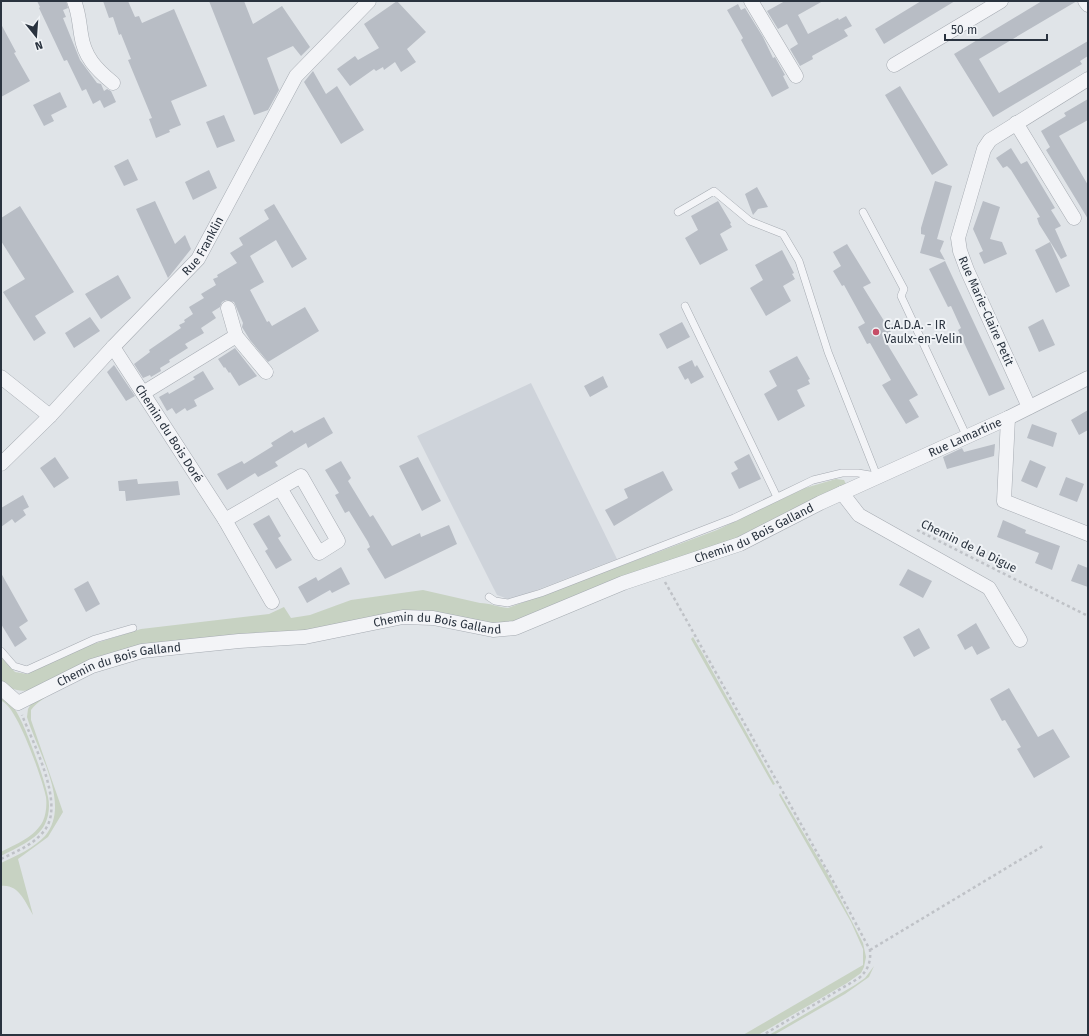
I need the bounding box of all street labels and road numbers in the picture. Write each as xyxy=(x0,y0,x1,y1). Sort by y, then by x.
street label: Rue Franklin xyxy=(179,214,227,278)
street label: Rue Marie-Claire Petit xyxy=(956,254,1017,369)
street label: Chemin du Bois Doré xyxy=(132,382,206,485)
street label: Rue Lamartine xyxy=(926,415,1004,460)
street label: Chemin du Bois Galland xyxy=(692,500,816,566)
street label: Chemin de la Digue xyxy=(919,517,1019,575)
street label: Chemin du Bois Galland xyxy=(372,610,502,637)
street label: Chemin du Bois Galland xyxy=(55,640,182,689)

